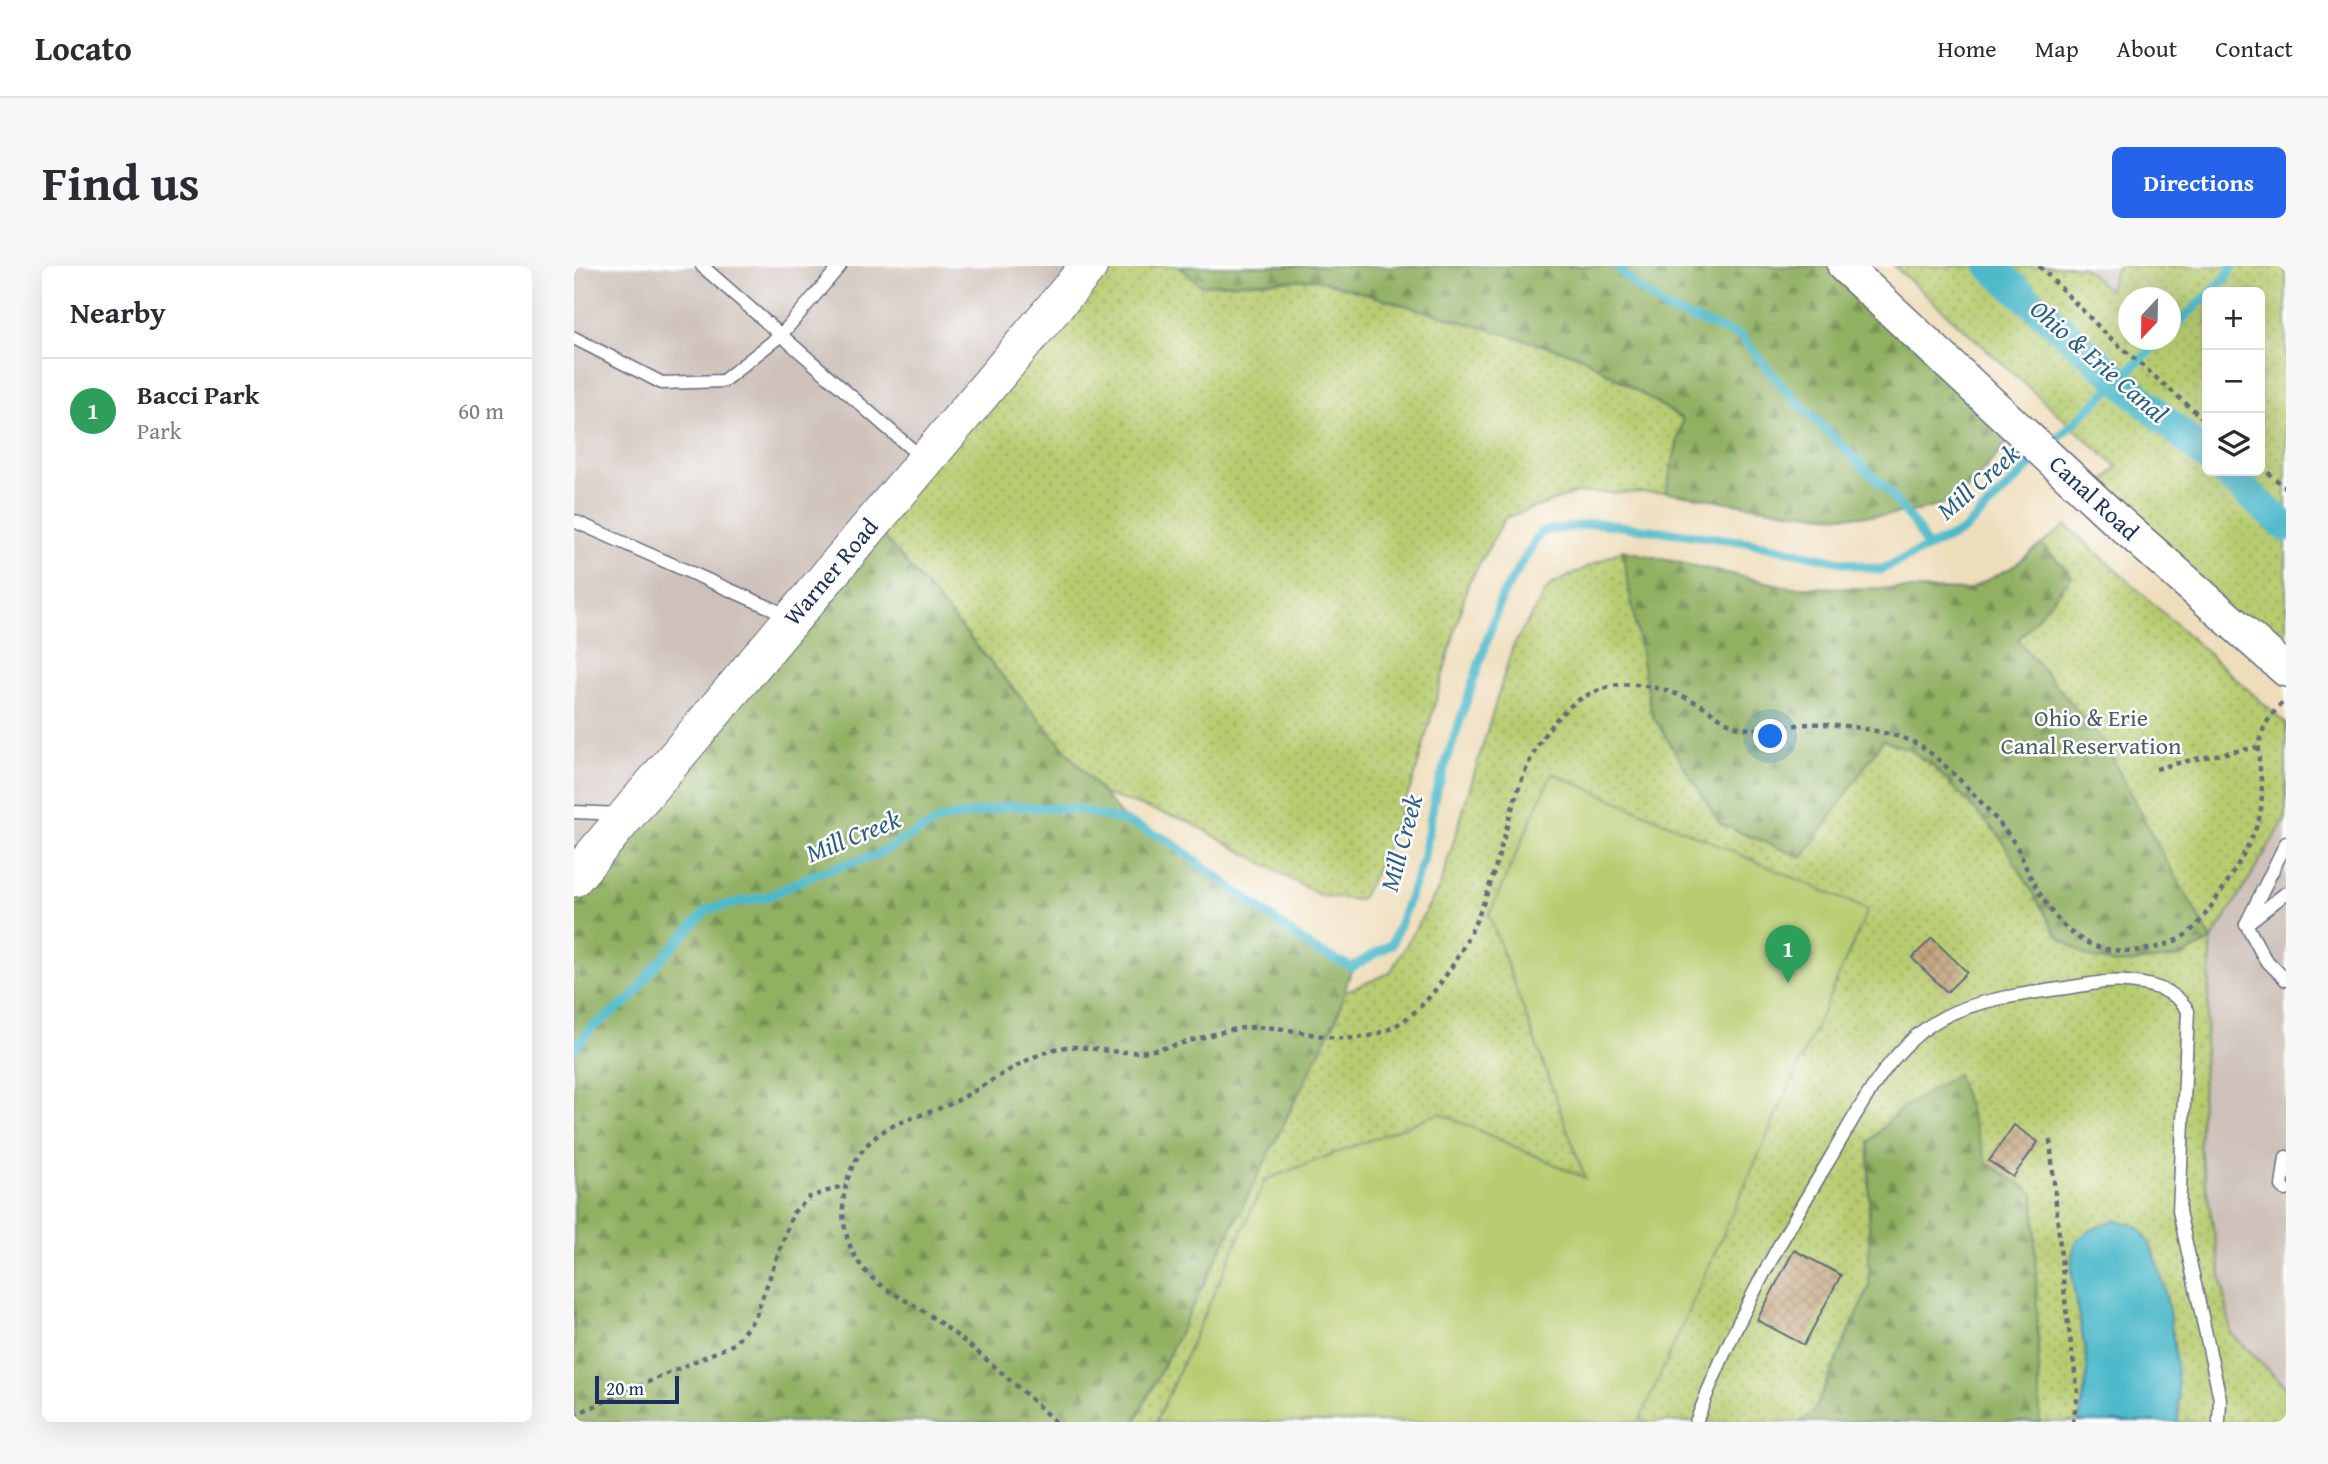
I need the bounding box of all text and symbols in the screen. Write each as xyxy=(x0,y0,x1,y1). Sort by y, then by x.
text: Locato xyxy=(35,24,132,72)
text: Home xyxy=(1938,31,1997,66)
text: Map xyxy=(2035,31,2079,66)
text: About xyxy=(2117,31,2177,66)
text: Contact xyxy=(2215,31,2293,66)
text: Find us xyxy=(42,146,200,218)
button: Directions xyxy=(2112,147,2286,218)
north arrow xyxy=(2118,287,2181,350)
map controls xyxy=(2202,287,2265,476)
button: + xyxy=(2202,287,2265,350)
text: Nearby xyxy=(70,290,166,334)
water label: Ohio & Erie Canal xyxy=(2022,290,2177,432)
button: − xyxy=(2202,350,2265,413)
text: Bacci Park xyxy=(137,375,259,414)
text: 1 xyxy=(87,394,99,427)
text: 60 m xyxy=(458,394,504,427)
button: layers xyxy=(2202,413,2265,476)
text: Park xyxy=(137,414,181,447)
water label: Mill Creek xyxy=(1928,434,2028,529)
street label: Canal Road xyxy=(2042,447,2147,549)
street label: Warner Road xyxy=(775,510,886,633)
park label: Ohio & Erie Canal Reservation xyxy=(2001,700,2182,763)
your location xyxy=(1753,719,1787,753)
water label: Mill Creek xyxy=(1369,790,1432,896)
water label: Mill Creek xyxy=(800,799,906,872)
pin: 1 xyxy=(1765,925,1811,983)
scale bar xyxy=(595,1373,679,1405)
text: 20 m xyxy=(606,1374,644,1402)

